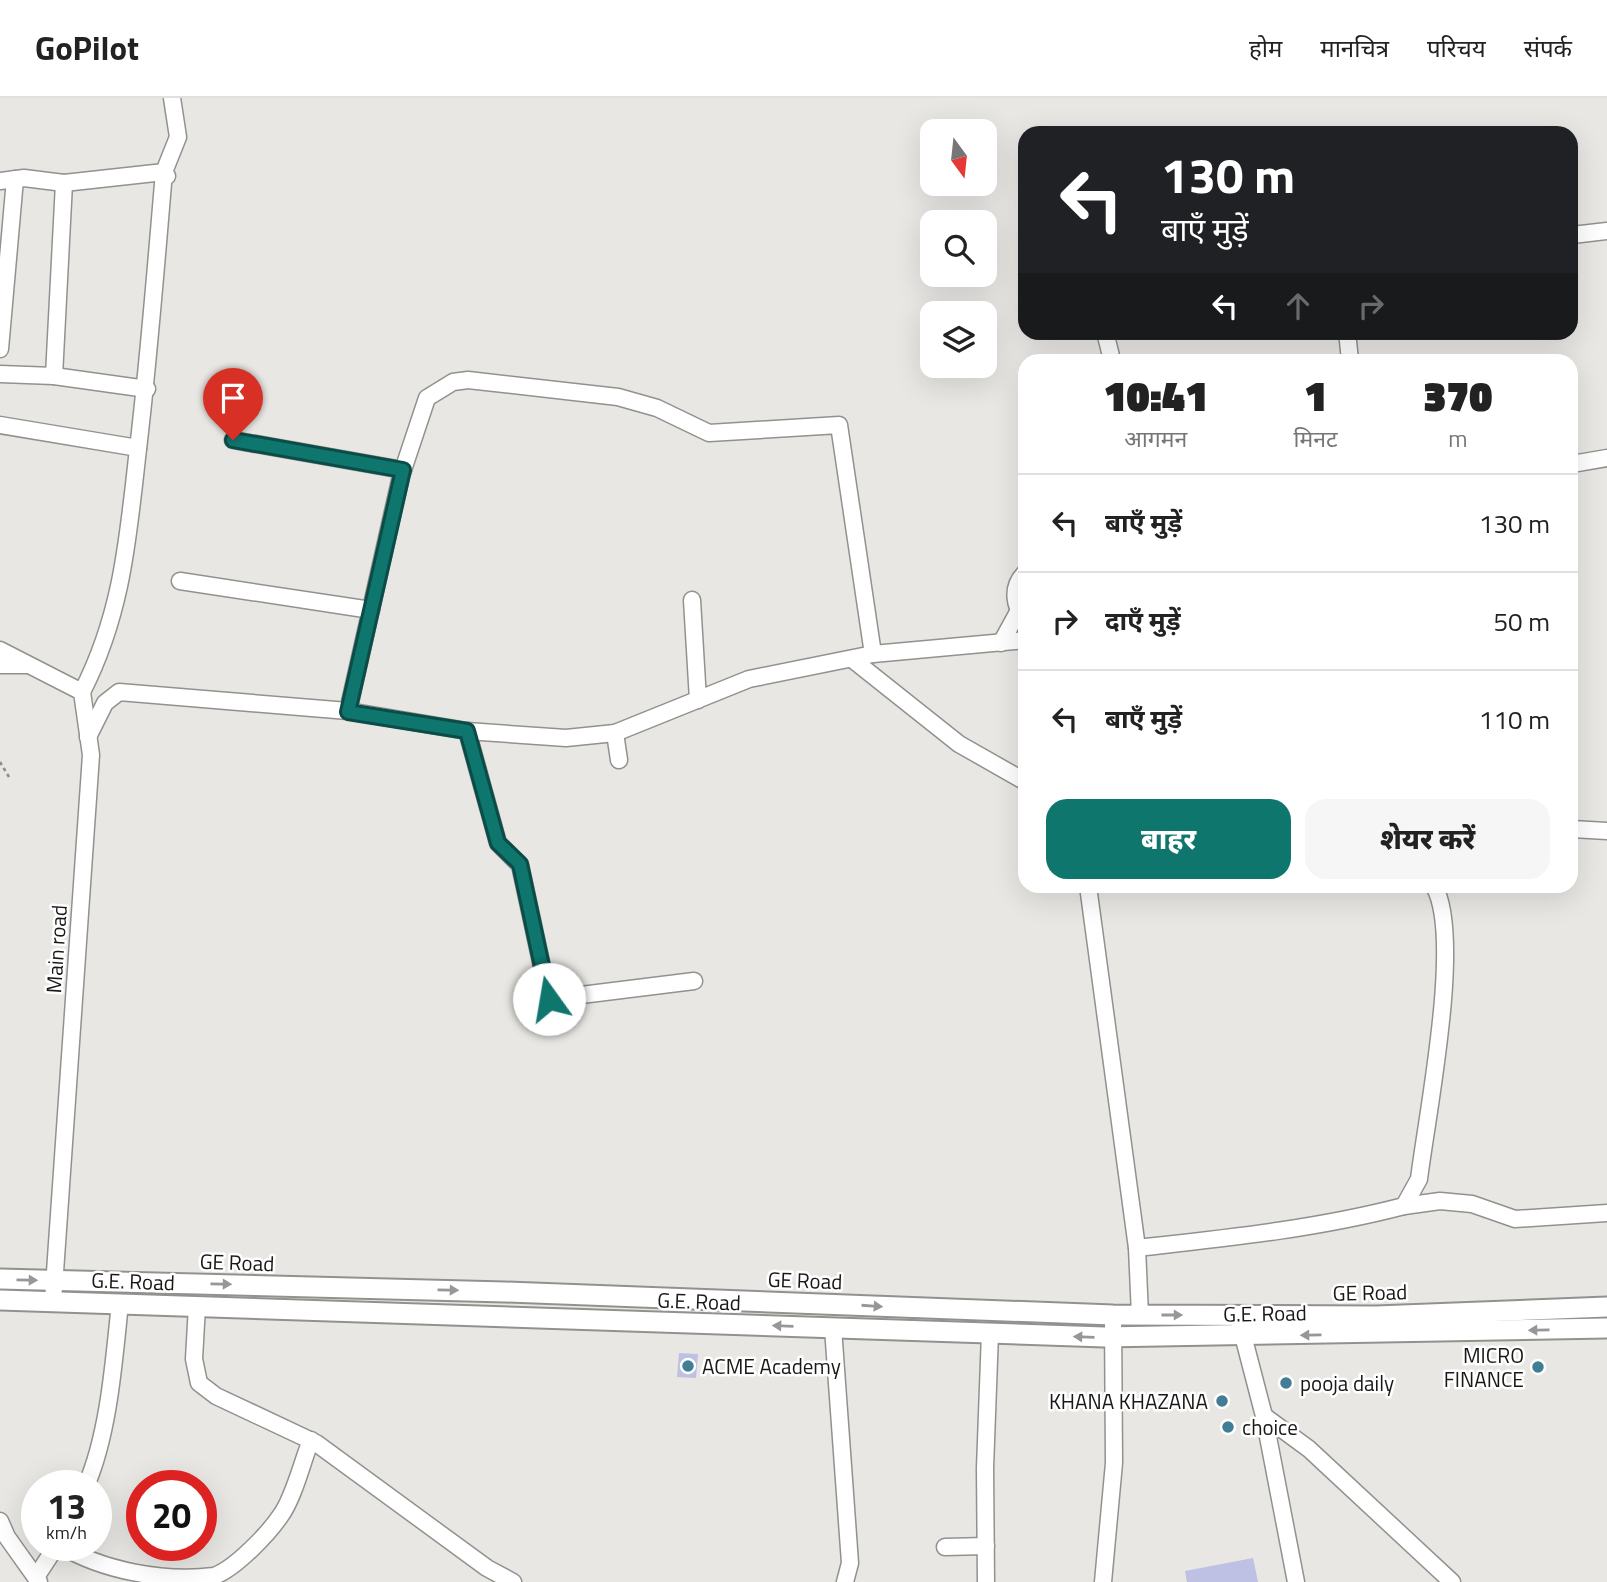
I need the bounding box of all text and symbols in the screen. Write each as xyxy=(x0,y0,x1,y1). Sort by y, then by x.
text: GoPilot xyxy=(35,23,139,73)
text: होम xyxy=(1249,30,1282,66)
text: मानचित्र xyxy=(1320,30,1389,66)
text: परिचय xyxy=(1427,30,1486,66)
text: संपर्क xyxy=(1524,30,1572,66)
north arrow xyxy=(920,119,998,196)
map controls xyxy=(920,119,997,378)
text: 130 m xyxy=(1161,137,1295,212)
icon: left xyxy=(1046,154,1137,245)
text: बाएँ मुड़ें xyxy=(1161,205,1249,253)
button: search xyxy=(920,210,997,287)
icon: left xyxy=(1206,287,1244,325)
icon: ahead xyxy=(1279,287,1317,325)
icon: right xyxy=(1352,287,1390,325)
button: layers xyxy=(920,301,997,378)
text: 10:41 xyxy=(1104,363,1208,427)
text: 1 xyxy=(1304,363,1327,427)
text: 370 xyxy=(1423,363,1492,427)
pin xyxy=(203,368,263,440)
icon: arrive xyxy=(214,379,252,417)
text: आगमन xyxy=(1124,421,1187,456)
text: मिनट xyxy=(1294,421,1338,456)
text: m xyxy=(1448,421,1467,456)
text: बाएँ मुड़ें xyxy=(1105,503,1182,542)
icon: left xyxy=(1046,504,1084,542)
text: 130 m xyxy=(1479,504,1550,543)
text: दाएँ मुड़ें xyxy=(1105,601,1181,640)
icon: right xyxy=(1046,602,1084,640)
text: 50 m xyxy=(1493,602,1550,641)
text: बाएँ मुड़ें xyxy=(1105,699,1182,738)
icon: left xyxy=(1046,700,1084,738)
text: 110 m xyxy=(1479,700,1550,739)
button: बाहर xyxy=(1046,799,1291,879)
button: शेयर करें xyxy=(1305,799,1550,879)
street label: Main road xyxy=(37,904,75,994)
position arrow xyxy=(512,962,586,1036)
street label: GE Road xyxy=(199,1245,275,1279)
street label: GE Road xyxy=(767,1263,843,1297)
street label: G.E. Road xyxy=(91,1264,175,1298)
one-way arrow xyxy=(17,1274,39,1286)
street label: GE Road xyxy=(1332,1275,1408,1309)
one-way arrow xyxy=(210,1279,232,1290)
street label: G.E. Road xyxy=(657,1284,741,1318)
one-way arrow xyxy=(438,1285,460,1296)
street label: G.E. Road xyxy=(1223,1296,1307,1330)
one-way arrow xyxy=(861,1300,883,1311)
one-way arrow xyxy=(1162,1309,1184,1321)
one-way arrow xyxy=(772,1321,794,1332)
one-way arrow xyxy=(1528,1324,1550,1336)
one-way arrow xyxy=(1300,1329,1322,1340)
one-way arrow xyxy=(1073,1331,1095,1342)
place label: MICRO FINANCE xyxy=(1444,1339,1524,1395)
place label: ACME Academy xyxy=(702,1350,841,1382)
marker: ACME Academy xyxy=(680,1358,696,1374)
marker: MICRO FINANCE xyxy=(1530,1359,1546,1375)
place label: pooja daily xyxy=(1300,1367,1394,1399)
marker: pooja daily xyxy=(1278,1375,1294,1391)
place label: KHANA KHAZANA xyxy=(1049,1385,1208,1417)
marker: KHANA KHAZANA xyxy=(1214,1393,1230,1409)
place label: choice xyxy=(1242,1411,1298,1443)
marker: choice xyxy=(1220,1419,1236,1435)
speed limit sign: 20 xyxy=(126,1470,217,1561)
text: 13 xyxy=(47,1479,86,1533)
text: km/h xyxy=(46,1519,87,1546)

